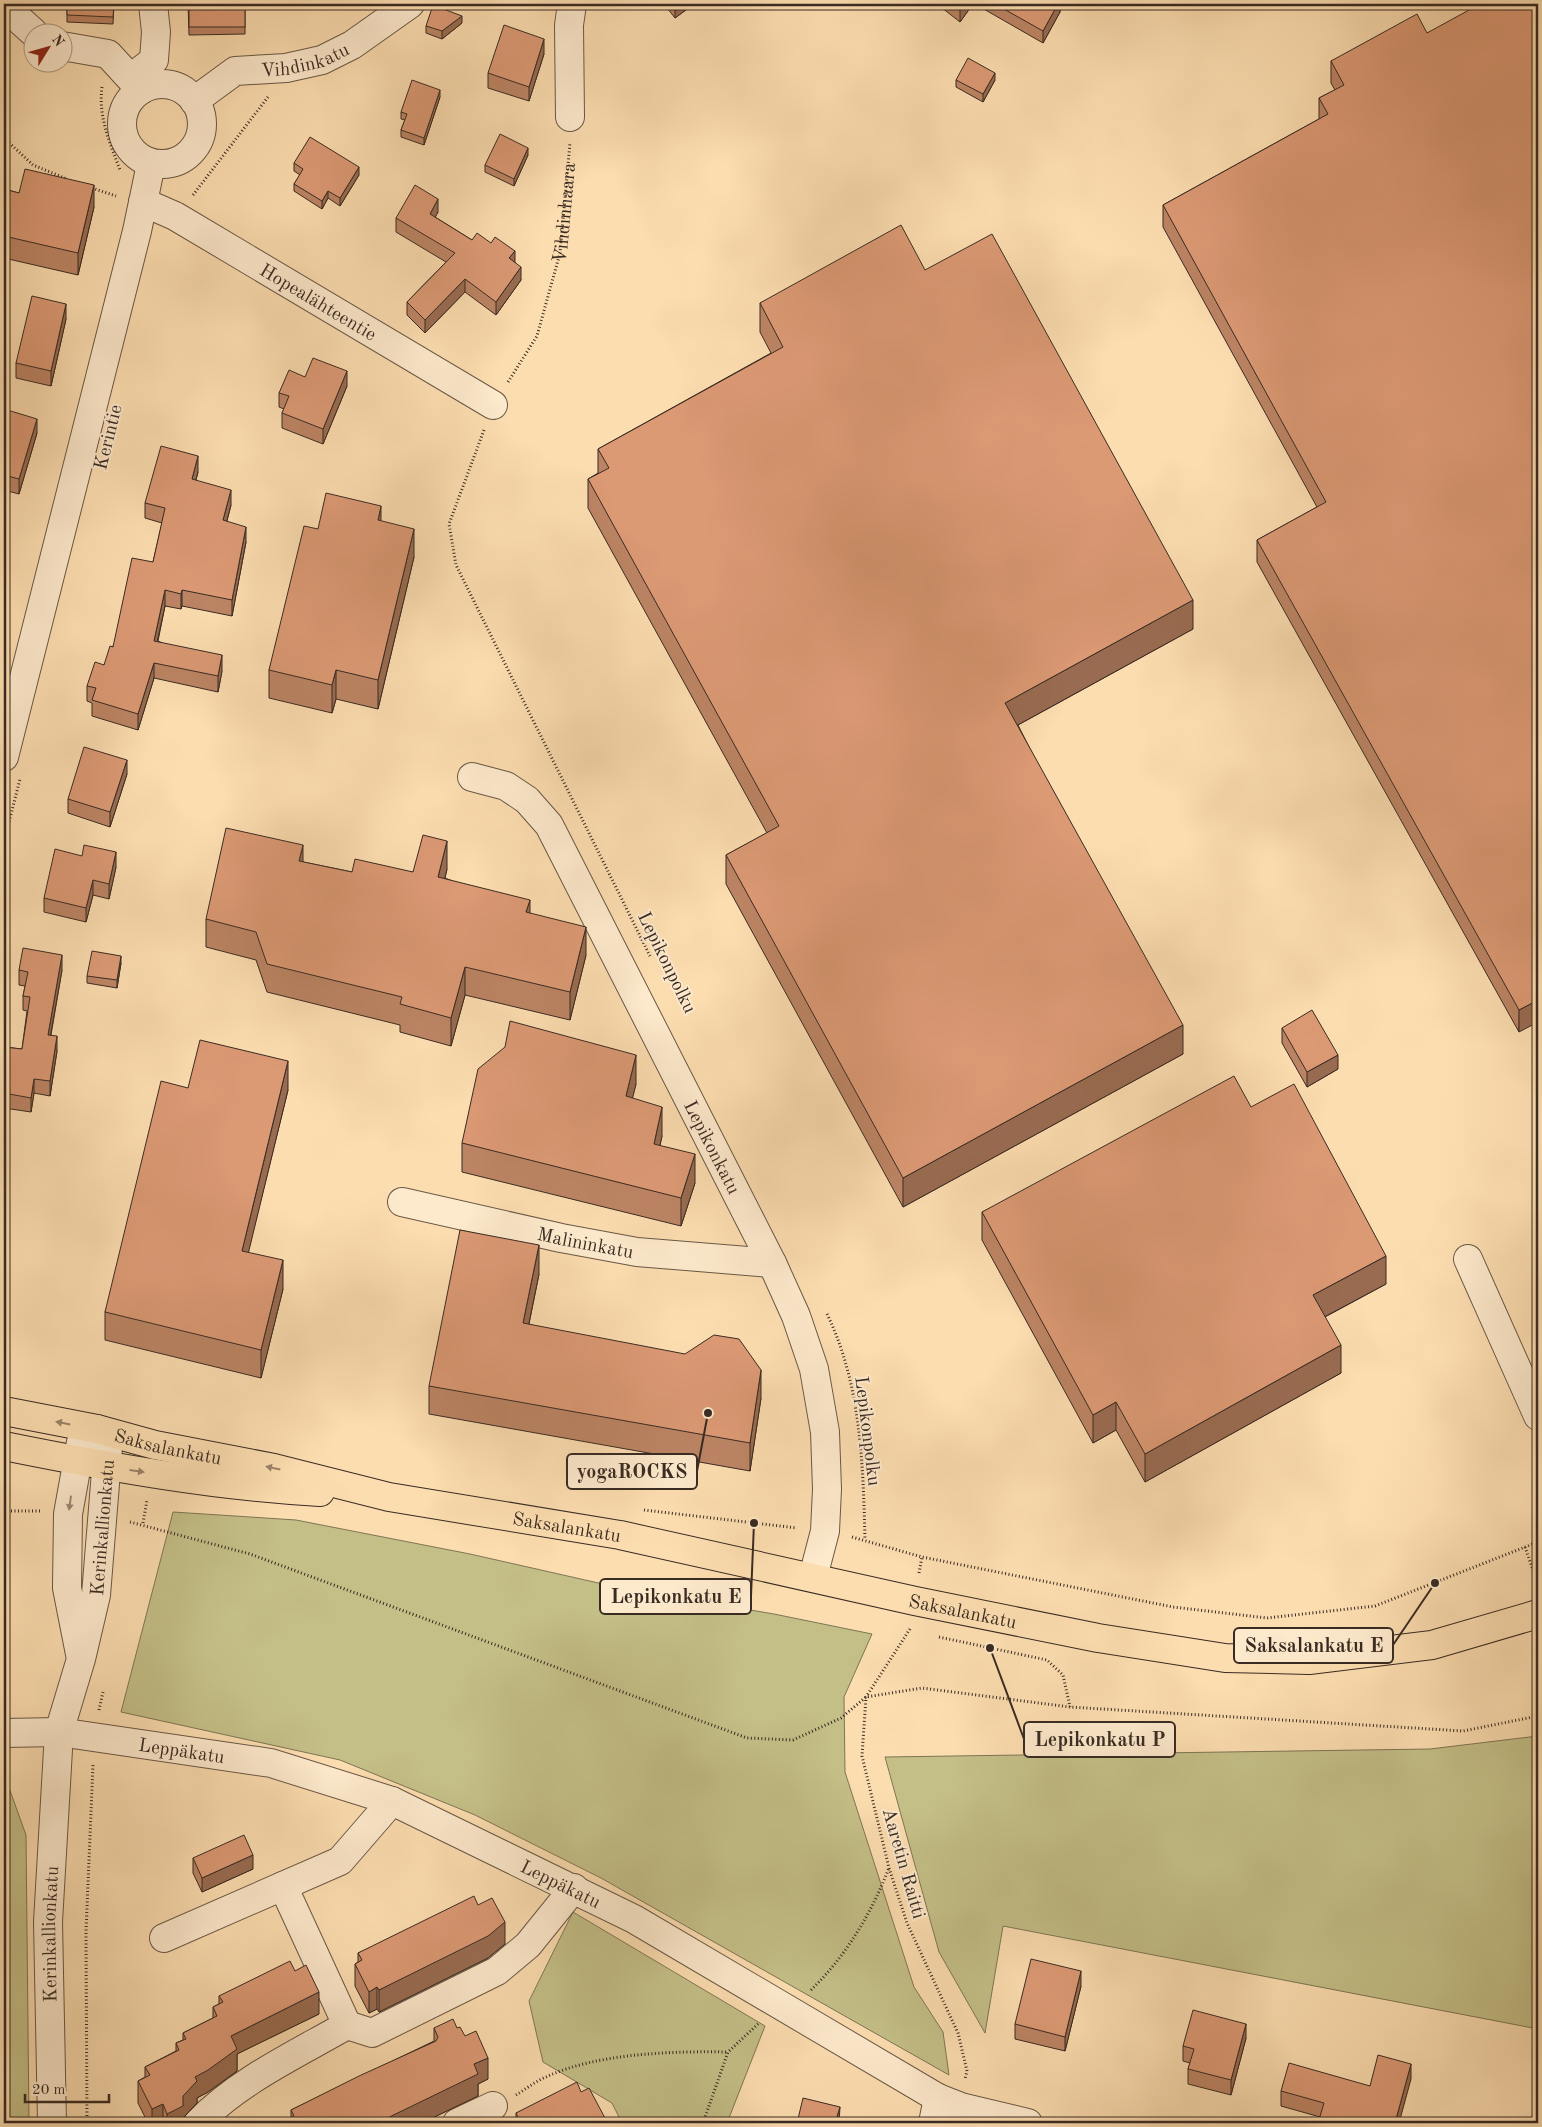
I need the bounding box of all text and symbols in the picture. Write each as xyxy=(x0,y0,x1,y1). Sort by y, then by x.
north arrow xyxy=(22,22,72,72)
text: N xyxy=(49,32,67,50)
street label: Vihdinkatu xyxy=(260,41,353,81)
street label: Vihdinhaara xyxy=(551,161,580,266)
street label: Hopealähteentie xyxy=(256,262,379,345)
street label: Kerintie xyxy=(92,403,127,472)
street label: Lepikonpolku xyxy=(633,909,698,1017)
street label: Lepikonkatu xyxy=(679,1098,742,1198)
street label: Malininkatu xyxy=(535,1226,635,1263)
street label: Lepikonpolku xyxy=(850,1375,883,1487)
one-way arrow xyxy=(55,1418,71,1426)
street label: Saksalankatu xyxy=(112,1427,223,1470)
callout: yogaROCKS xyxy=(567,1454,697,1489)
street label: Kerinkallionkatu xyxy=(89,1459,119,1597)
text: yogaROCKS xyxy=(577,1463,687,1483)
one-way arrow xyxy=(266,1464,281,1472)
one-way arrow xyxy=(130,1468,146,1476)
one-way arrow xyxy=(65,1496,73,1512)
street label: Saksalankatu xyxy=(511,1510,622,1547)
callout: Lepikonkatu E xyxy=(600,1579,751,1614)
text: Lepikonkatu E xyxy=(610,1588,742,1608)
street label: Saksalankatu xyxy=(907,1593,1018,1633)
callout: Saksalankatu E xyxy=(1234,1628,1393,1663)
text: Saksalankatu E xyxy=(1245,1637,1384,1657)
callout: Lepikonkatu P xyxy=(1024,1722,1175,1757)
text: Lepikonkatu P xyxy=(1034,1731,1166,1751)
street label: Leppäkatu xyxy=(137,1737,226,1768)
street label: Aaretin Raitti xyxy=(878,1806,927,1921)
street label: Leppäkatu xyxy=(517,1858,603,1913)
street label: Kerinkallionkatu xyxy=(41,1865,63,2003)
scale bar xyxy=(25,2072,109,2104)
text: 20 m xyxy=(32,2083,66,2098)

